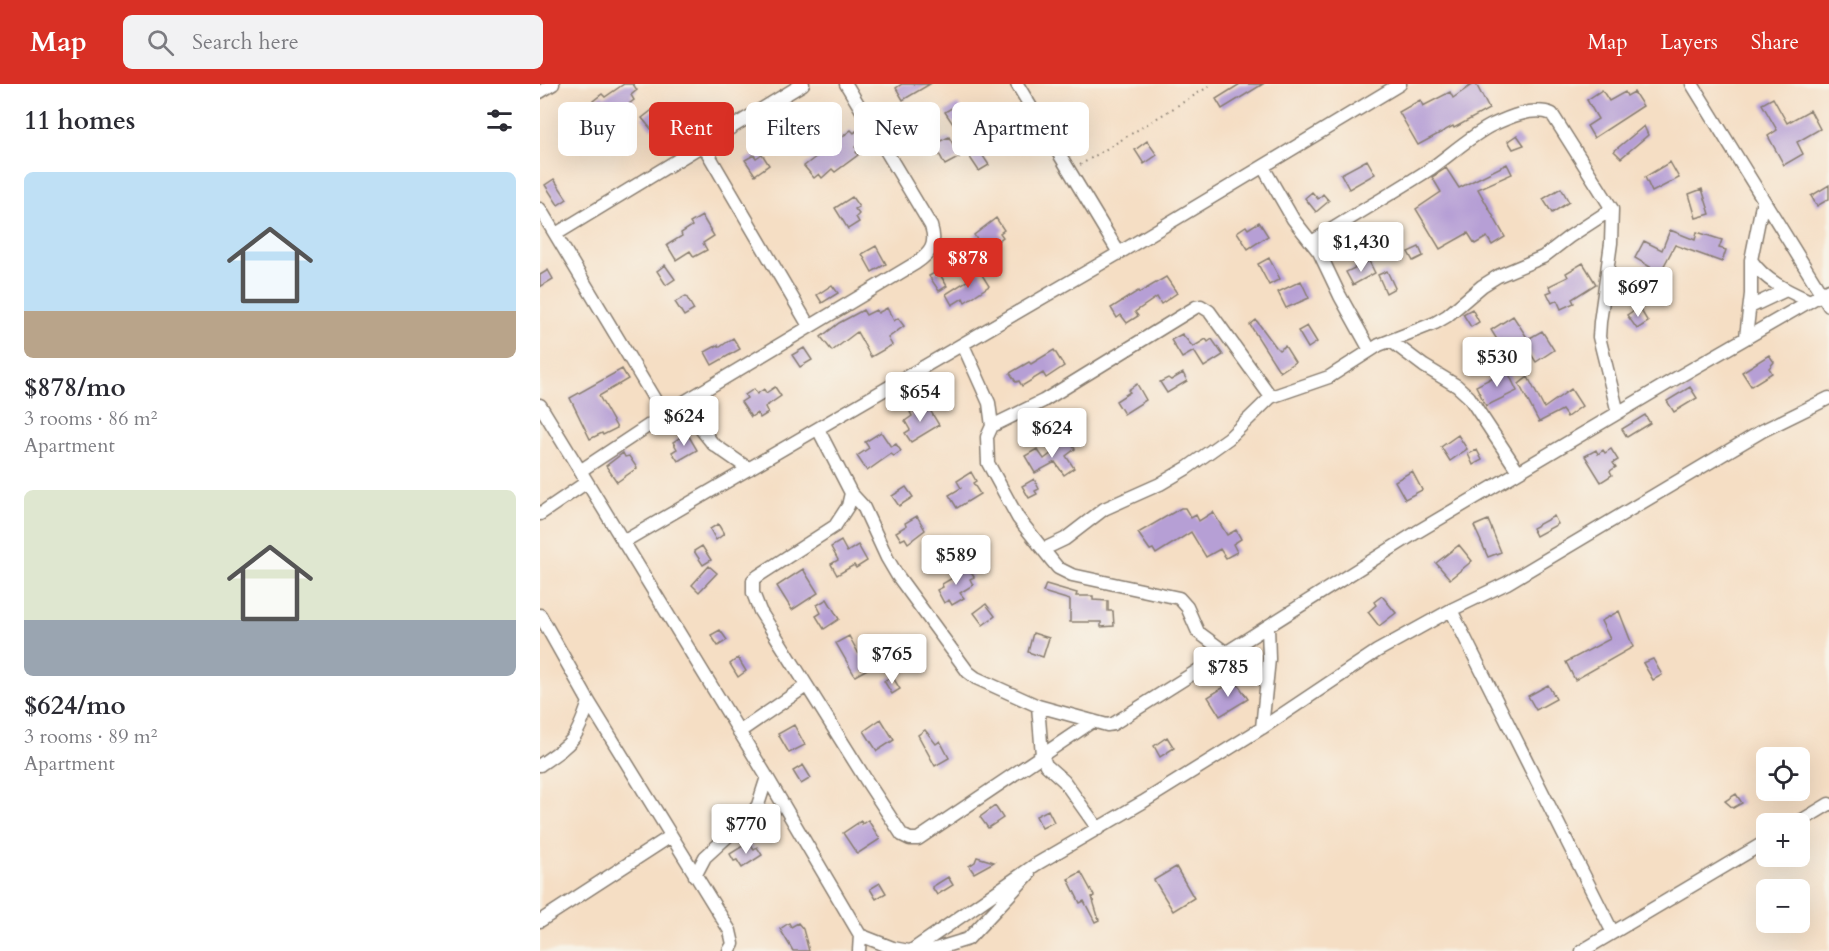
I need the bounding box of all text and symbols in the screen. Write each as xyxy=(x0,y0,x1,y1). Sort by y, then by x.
search box xyxy=(123,15,543,69)
text: Map xyxy=(30,23,87,61)
icon: search xyxy=(144,26,177,59)
text: Search here xyxy=(192,27,299,57)
text: Map xyxy=(1588,28,1628,57)
text: Layers xyxy=(1661,28,1718,57)
text: Share xyxy=(1751,28,1799,57)
chip: Buy xyxy=(558,102,637,156)
chip: Rent xyxy=(649,102,734,156)
chip: Filters xyxy=(746,102,842,156)
chip: New xyxy=(854,102,940,156)
chip: Apartment xyxy=(952,102,1089,156)
text: 11 homes xyxy=(24,103,135,138)
icon: filters xyxy=(483,104,516,137)
icon: home xyxy=(216,211,324,319)
pin: $1,430 xyxy=(1312,222,1410,273)
text: $1,430 xyxy=(1332,228,1390,255)
pin: $878 xyxy=(932,238,1004,289)
text: $878 xyxy=(948,244,988,271)
pin: $697 xyxy=(1602,267,1674,318)
text: $697 xyxy=(1618,273,1658,300)
pin: $530 xyxy=(1461,337,1533,388)
text: $530 xyxy=(1477,343,1517,370)
text: $878/mo xyxy=(24,370,126,405)
pin: $654 xyxy=(884,372,956,423)
text: $654 xyxy=(900,378,940,405)
pin: $624 xyxy=(648,396,720,447)
text: $624 xyxy=(664,402,704,429)
text: 3 rooms · 86 m² xyxy=(24,405,157,432)
pin: $624 xyxy=(1016,408,1088,459)
text: $624 xyxy=(1032,414,1072,441)
text: Apartment xyxy=(24,432,115,459)
icon: home xyxy=(216,529,324,637)
pin: $589 xyxy=(920,535,992,586)
text: $589 xyxy=(936,541,976,568)
pin: $765 xyxy=(856,634,928,685)
text: $765 xyxy=(872,640,912,667)
pin: $785 xyxy=(1192,647,1264,698)
text: $785 xyxy=(1208,653,1248,680)
text: $624/mo xyxy=(24,688,126,723)
text: 3 rooms · 89 m² xyxy=(24,723,157,750)
map controls xyxy=(1756,747,1810,933)
button: locate xyxy=(1756,747,1810,801)
text: Apartment xyxy=(24,750,115,777)
pin: $770 xyxy=(710,804,782,855)
text: $770 xyxy=(726,810,766,837)
button: + xyxy=(1756,813,1810,867)
button: − xyxy=(1756,879,1810,933)

